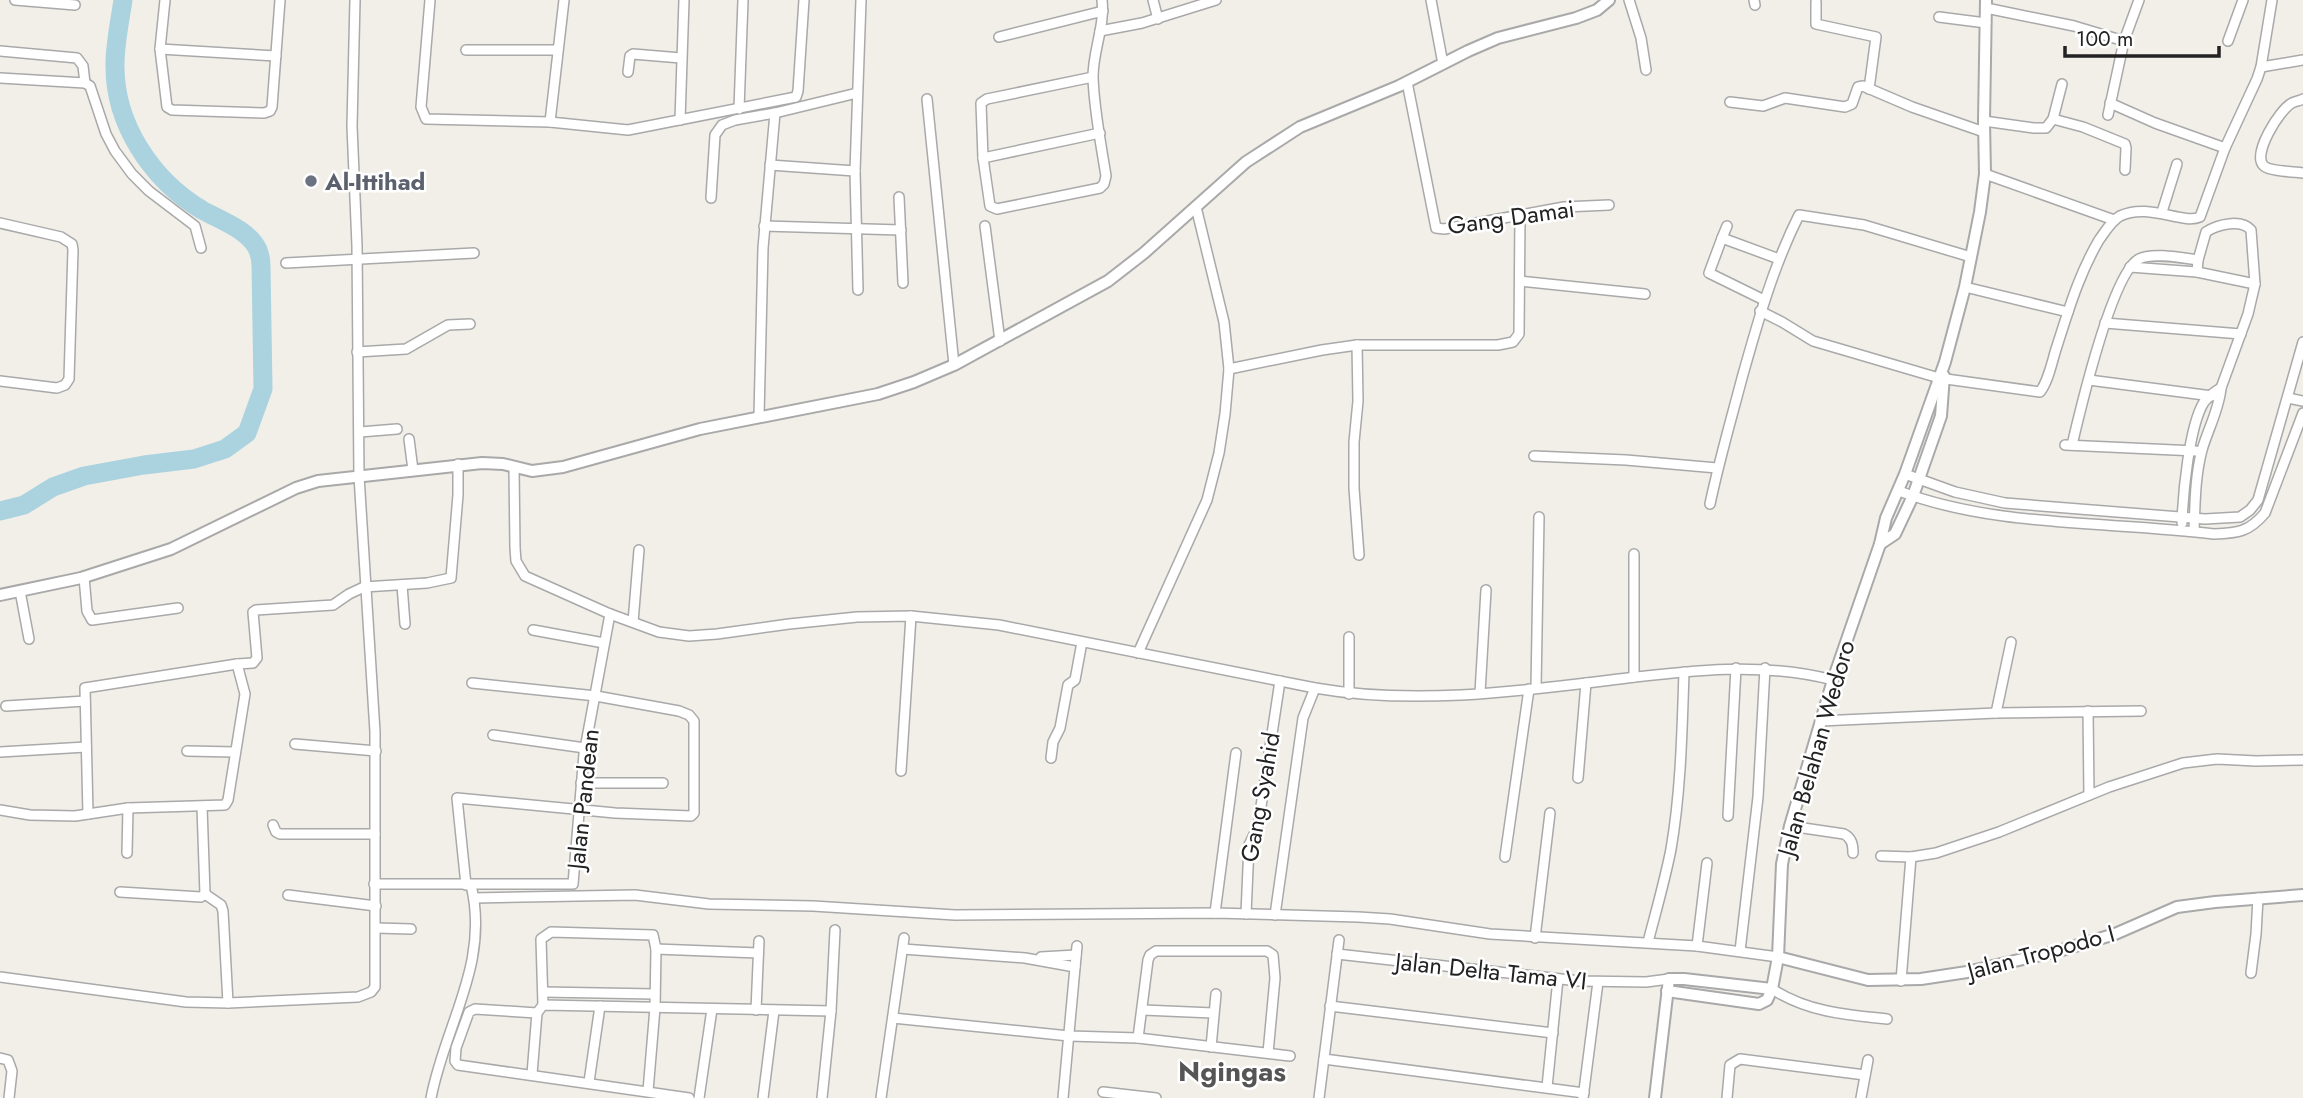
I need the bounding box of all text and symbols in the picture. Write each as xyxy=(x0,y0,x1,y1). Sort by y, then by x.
scale bar xyxy=(2065,14,2219,58)
text: 100 m xyxy=(2076,24,2133,54)
place label: Al-Ittihad xyxy=(324,164,425,199)
marker: Al-Ittihad xyxy=(303,173,319,189)
street label: Gang Damai xyxy=(1445,191,1577,243)
street label: Jalan Belahan Wedoro xyxy=(1768,636,1864,863)
street label: Jalan Pandean xyxy=(558,727,608,874)
street label: Gang Syahid xyxy=(1231,729,1289,865)
street label: Jalan Tropodo I xyxy=(1961,916,2118,989)
street label: Jalan Delta Tama VI xyxy=(1391,943,1588,998)
district label: Ngingas xyxy=(1178,1051,1286,1092)

